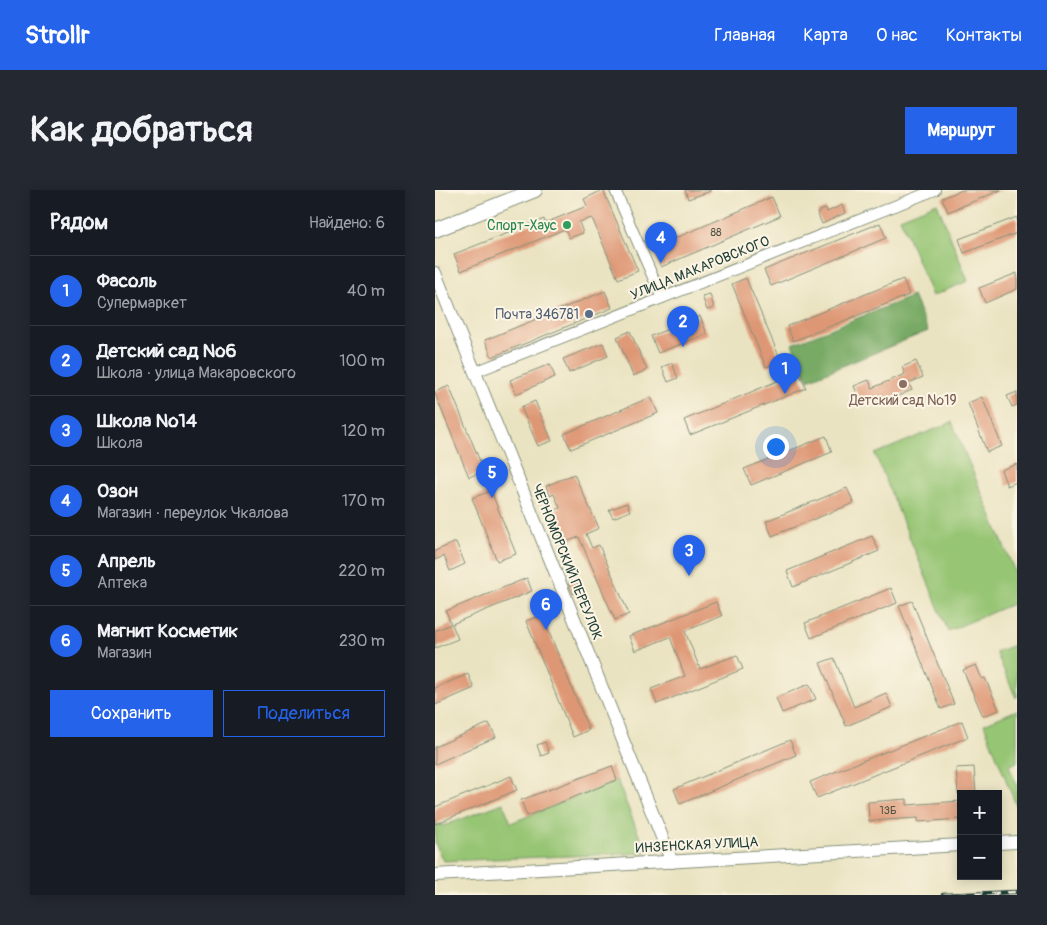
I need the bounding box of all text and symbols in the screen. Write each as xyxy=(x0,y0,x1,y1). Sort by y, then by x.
text: Strollr xyxy=(25,21,90,50)
text: Главная xyxy=(714,24,775,47)
text: Карта xyxy=(803,24,848,47)
text: О нас xyxy=(876,24,918,47)
text: Контакты xyxy=(946,24,1022,47)
button: Маршрут xyxy=(905,107,1017,154)
text: Как добраться xyxy=(30,108,253,152)
text: Рядом xyxy=(50,209,108,236)
text: Найдено: 6 xyxy=(309,213,385,233)
place label: Спорт-Хаус xyxy=(487,217,557,234)
marker: Спорт-Хаус xyxy=(561,219,573,231)
pin: 4 xyxy=(645,222,677,263)
house number: 88 xyxy=(710,226,722,239)
street label: УЛИЦА МАКАРОВСКОГО xyxy=(628,232,772,304)
text: Фасоль xyxy=(97,269,157,293)
text: 1 xyxy=(63,281,69,301)
text: 40 m xyxy=(347,281,385,301)
text: Супермаркет xyxy=(97,293,187,313)
place label: Почта 346781 xyxy=(496,306,579,323)
pin: 2 xyxy=(667,306,699,347)
marker: Почта 346781 xyxy=(583,308,595,320)
text: Детский сад №6 xyxy=(97,339,237,363)
text: 2 xyxy=(62,351,70,371)
text: 100 m xyxy=(339,351,385,371)
pin: 1 xyxy=(769,353,801,394)
text: Школа · улица Макаровского xyxy=(97,363,296,383)
marker: Детский сад №19 xyxy=(897,378,909,390)
place label: Детский сад №19 xyxy=(848,392,957,409)
text: Школа №14 xyxy=(97,409,197,433)
text: 3 xyxy=(62,421,70,441)
text: 120 m xyxy=(341,421,385,441)
text: Школа xyxy=(97,433,143,453)
your location xyxy=(763,434,789,460)
pin: 5 xyxy=(476,457,508,498)
text: Озон xyxy=(97,479,138,503)
street label: ЧЕРНОМОРСКИЙ ПЕРЕУЛОК xyxy=(528,482,606,642)
text: 4 xyxy=(61,491,71,511)
text: 170 m xyxy=(342,491,385,511)
text: Магазин · переулок Чкалова xyxy=(97,503,288,523)
pin: 3 xyxy=(673,535,705,576)
text: Апрель xyxy=(97,549,156,573)
text: 5 xyxy=(62,561,70,581)
text: 220 m xyxy=(339,561,385,581)
text: Аптека xyxy=(97,573,147,593)
pin: 6 xyxy=(530,589,562,630)
text: Магнит Косметик xyxy=(97,619,238,643)
text: 6 xyxy=(61,631,71,651)
text: 230 m xyxy=(339,631,385,651)
text: Магазин xyxy=(97,643,152,663)
button: Сохранить xyxy=(50,690,213,737)
button: Поделиться xyxy=(223,690,385,737)
map controls xyxy=(957,790,1002,880)
button: + xyxy=(957,790,1002,835)
house number: 13Б xyxy=(879,804,897,817)
street label: ИНЗЕНСКАЯ УЛИЦА xyxy=(635,833,759,857)
button: − xyxy=(957,835,1002,880)

